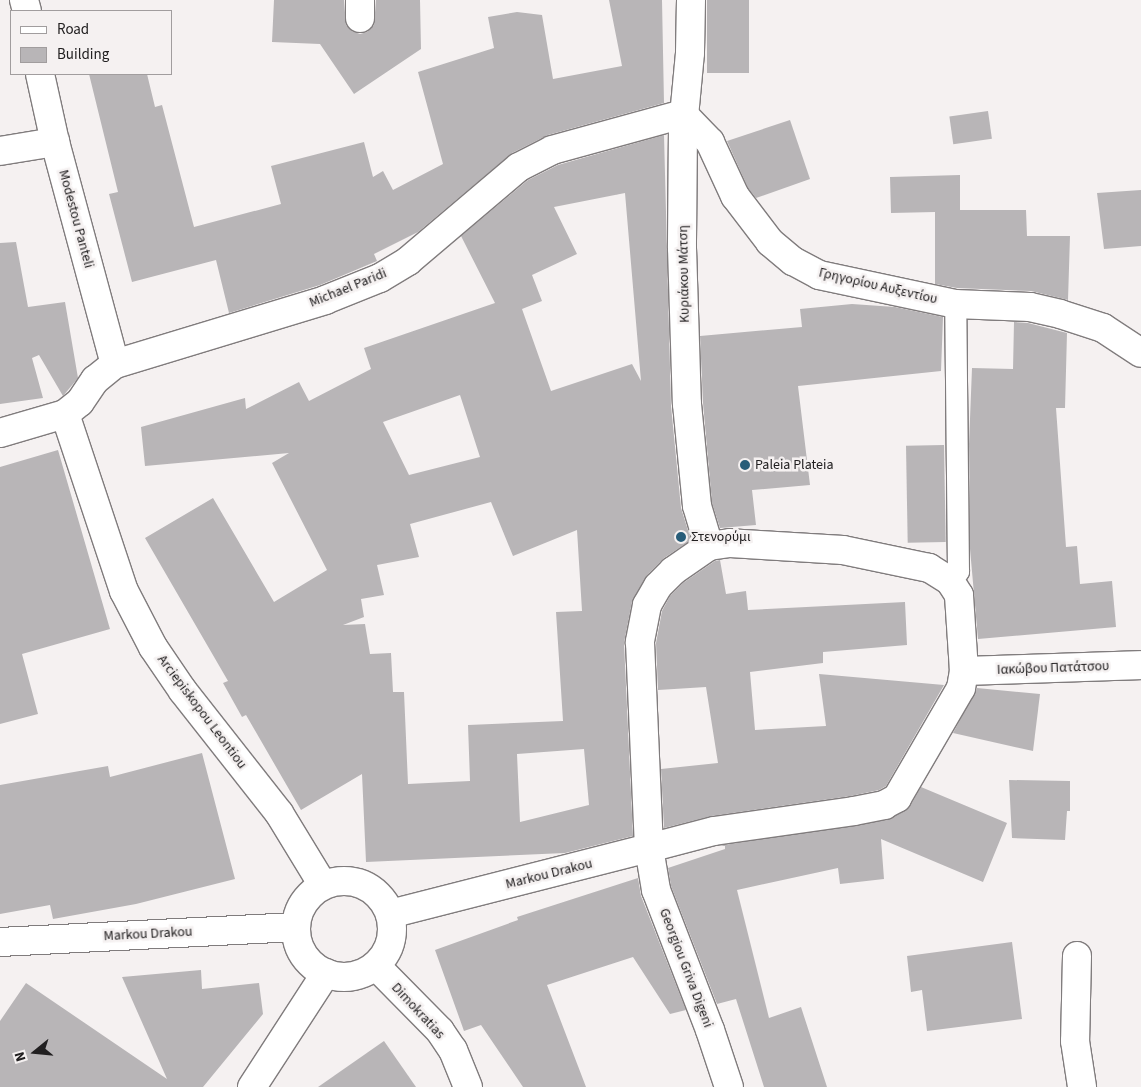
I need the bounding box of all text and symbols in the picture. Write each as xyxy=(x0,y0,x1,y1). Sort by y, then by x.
legend xyxy=(10,10,172,75)
text: Road xyxy=(57,19,89,40)
text: Building xyxy=(57,44,109,65)
street label: Modestou Panteli xyxy=(55,168,97,270)
street label: Κυριάκου Μάτση xyxy=(675,225,693,323)
street label: Γρηγορίου Αυξεντίου xyxy=(817,264,939,308)
street label: Michael Paridi xyxy=(307,265,389,311)
place label: Paleia Plateia xyxy=(755,457,834,473)
marker: Paleia Plateia xyxy=(739,459,751,471)
place label: Στενορύμι xyxy=(691,529,751,545)
marker: Στενορύμι xyxy=(675,531,687,543)
street label: Arciepiskopou Leontiou xyxy=(154,652,250,772)
street label: Ιακώβου Πατάτσου xyxy=(997,658,1109,678)
street label: Markou Drakou xyxy=(504,855,594,893)
street label: Georgiou Griva Digeni xyxy=(656,906,716,1030)
street label: Markou Drakou xyxy=(103,923,193,945)
street label: Dimokratias xyxy=(388,979,448,1043)
north arrow xyxy=(10,1027,60,1077)
text: N xyxy=(10,1049,32,1064)

